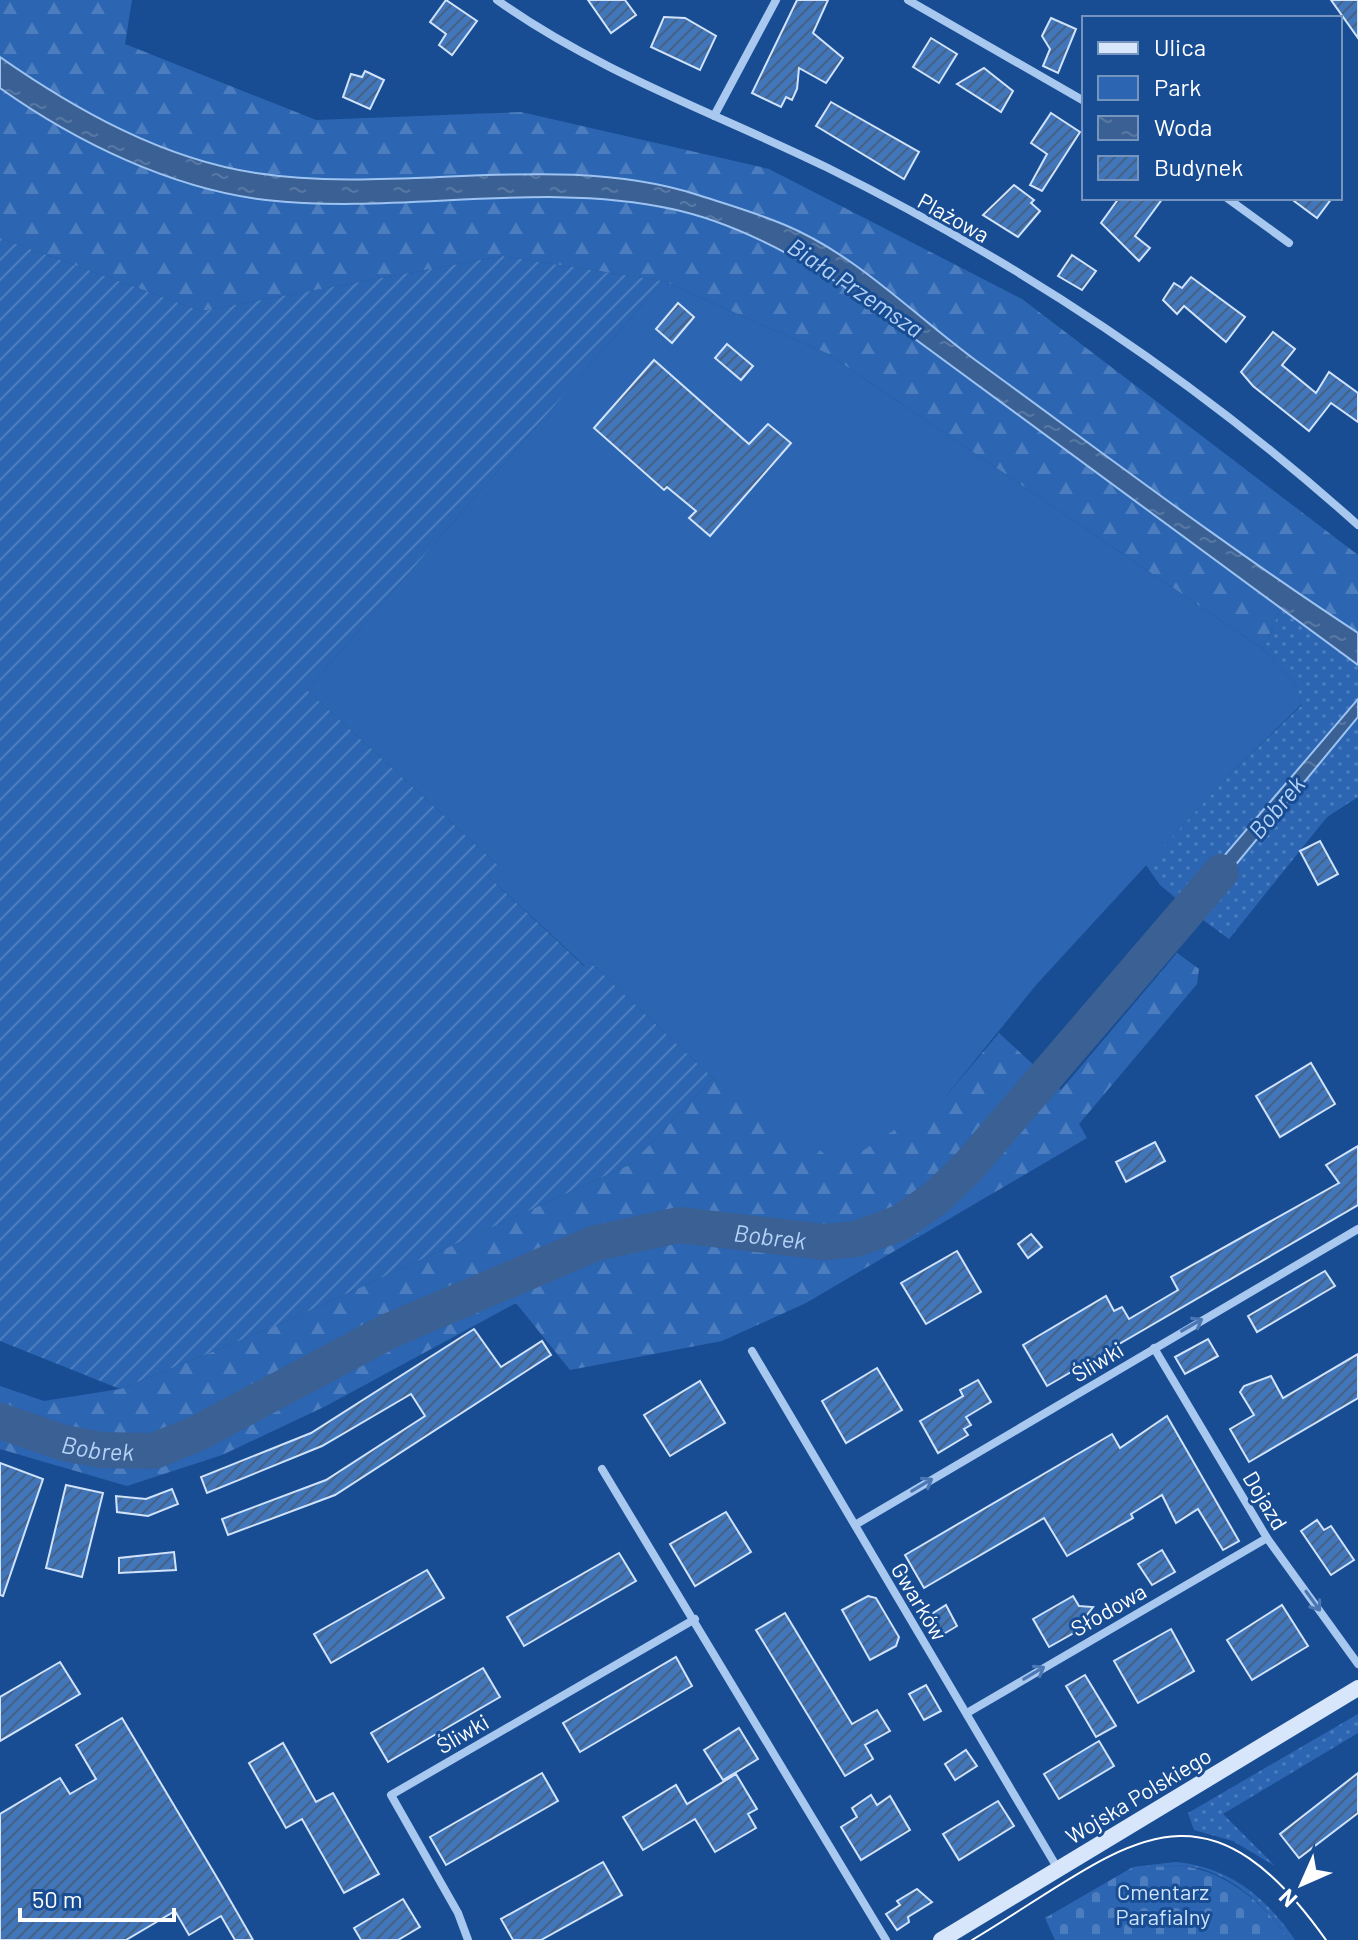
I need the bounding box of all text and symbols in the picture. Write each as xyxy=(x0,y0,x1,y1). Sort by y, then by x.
legend xyxy=(1082,16,1342,200)
text: Ulica xyxy=(1154,32,1206,61)
text: Park xyxy=(1154,72,1201,101)
text: Woda xyxy=(1154,112,1212,141)
text: Budynek xyxy=(1154,152,1243,181)
street label: Plażowa xyxy=(914,187,994,247)
water label: Biała Przemsza xyxy=(783,231,929,343)
water label: Bobrek xyxy=(1242,770,1311,844)
water label: Bobrek xyxy=(732,1217,808,1254)
one-way arrow xyxy=(1180,1317,1203,1333)
street label: Śliwki xyxy=(1066,1335,1128,1387)
water label: Bobrek xyxy=(59,1428,134,1465)
street label: Dojazd xyxy=(1238,1466,1294,1534)
one-way arrow xyxy=(910,1477,933,1493)
street label: Gwarków xyxy=(887,1557,953,1645)
street label: Słodowa xyxy=(1066,1577,1150,1641)
one-way arrow xyxy=(1304,1589,1321,1611)
one-way arrow xyxy=(1022,1665,1045,1681)
street label: Śliwki xyxy=(431,1708,493,1758)
street label: Wojska Polskiego xyxy=(1061,1741,1215,1849)
north arrow xyxy=(1262,1844,1342,1924)
scale bar xyxy=(20,1872,174,1922)
park label: Cmentarz Parafialny xyxy=(1116,1878,1210,1929)
text: 50 m xyxy=(32,1884,83,1913)
text: N xyxy=(1273,1884,1302,1913)

